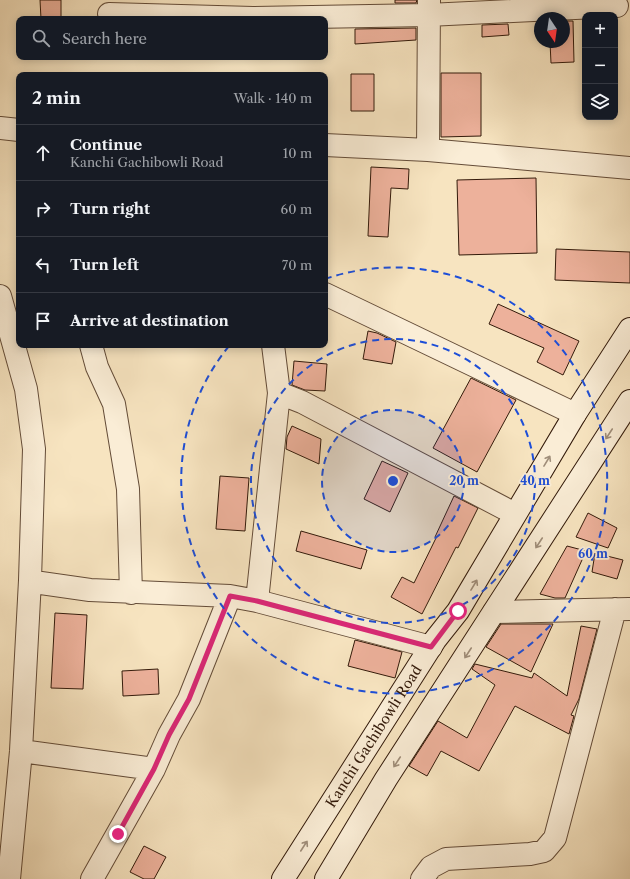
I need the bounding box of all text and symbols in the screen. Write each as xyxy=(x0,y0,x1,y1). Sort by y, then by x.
north arrow xyxy=(534,12,570,48)
map controls xyxy=(582,12,618,120)
button: + xyxy=(582,12,618,48)
search box xyxy=(16,16,328,60)
icon: search xyxy=(30,27,52,49)
text: Search here xyxy=(62,29,147,48)
button: − xyxy=(582,48,618,84)
button: layers xyxy=(582,84,618,120)
text: 2 min xyxy=(32,88,81,108)
text: Walk · 140 m xyxy=(234,90,312,106)
text: Continue xyxy=(70,135,142,154)
icon: ahead xyxy=(32,142,54,164)
text: 10 m xyxy=(283,145,312,161)
text: Kanchi Gachibowli Road xyxy=(70,154,223,170)
icon: right xyxy=(32,198,54,220)
text: Turn right xyxy=(70,199,150,218)
text: 60 m xyxy=(281,201,312,217)
icon: left xyxy=(32,254,54,276)
text: Turn left xyxy=(70,255,139,274)
text: 70 m xyxy=(282,257,312,273)
icon: arrive xyxy=(32,310,54,332)
text: Arrive at destination xyxy=(70,311,229,330)
one-way arrow xyxy=(605,428,613,439)
one-way arrow xyxy=(544,455,552,467)
text: 20 m xyxy=(449,473,479,488)
text: 40 m xyxy=(520,473,550,488)
centre of rings xyxy=(386,474,400,488)
one-way arrow xyxy=(534,538,543,549)
text: 60 m xyxy=(578,546,608,561)
one-way arrow xyxy=(470,579,478,591)
route start xyxy=(449,602,467,620)
one-way arrow xyxy=(464,647,472,658)
street label: Kanchi Gachibowli Road xyxy=(322,661,426,811)
one-way arrow xyxy=(393,756,401,767)
route end xyxy=(109,825,127,843)
one-way arrow xyxy=(300,841,308,852)

